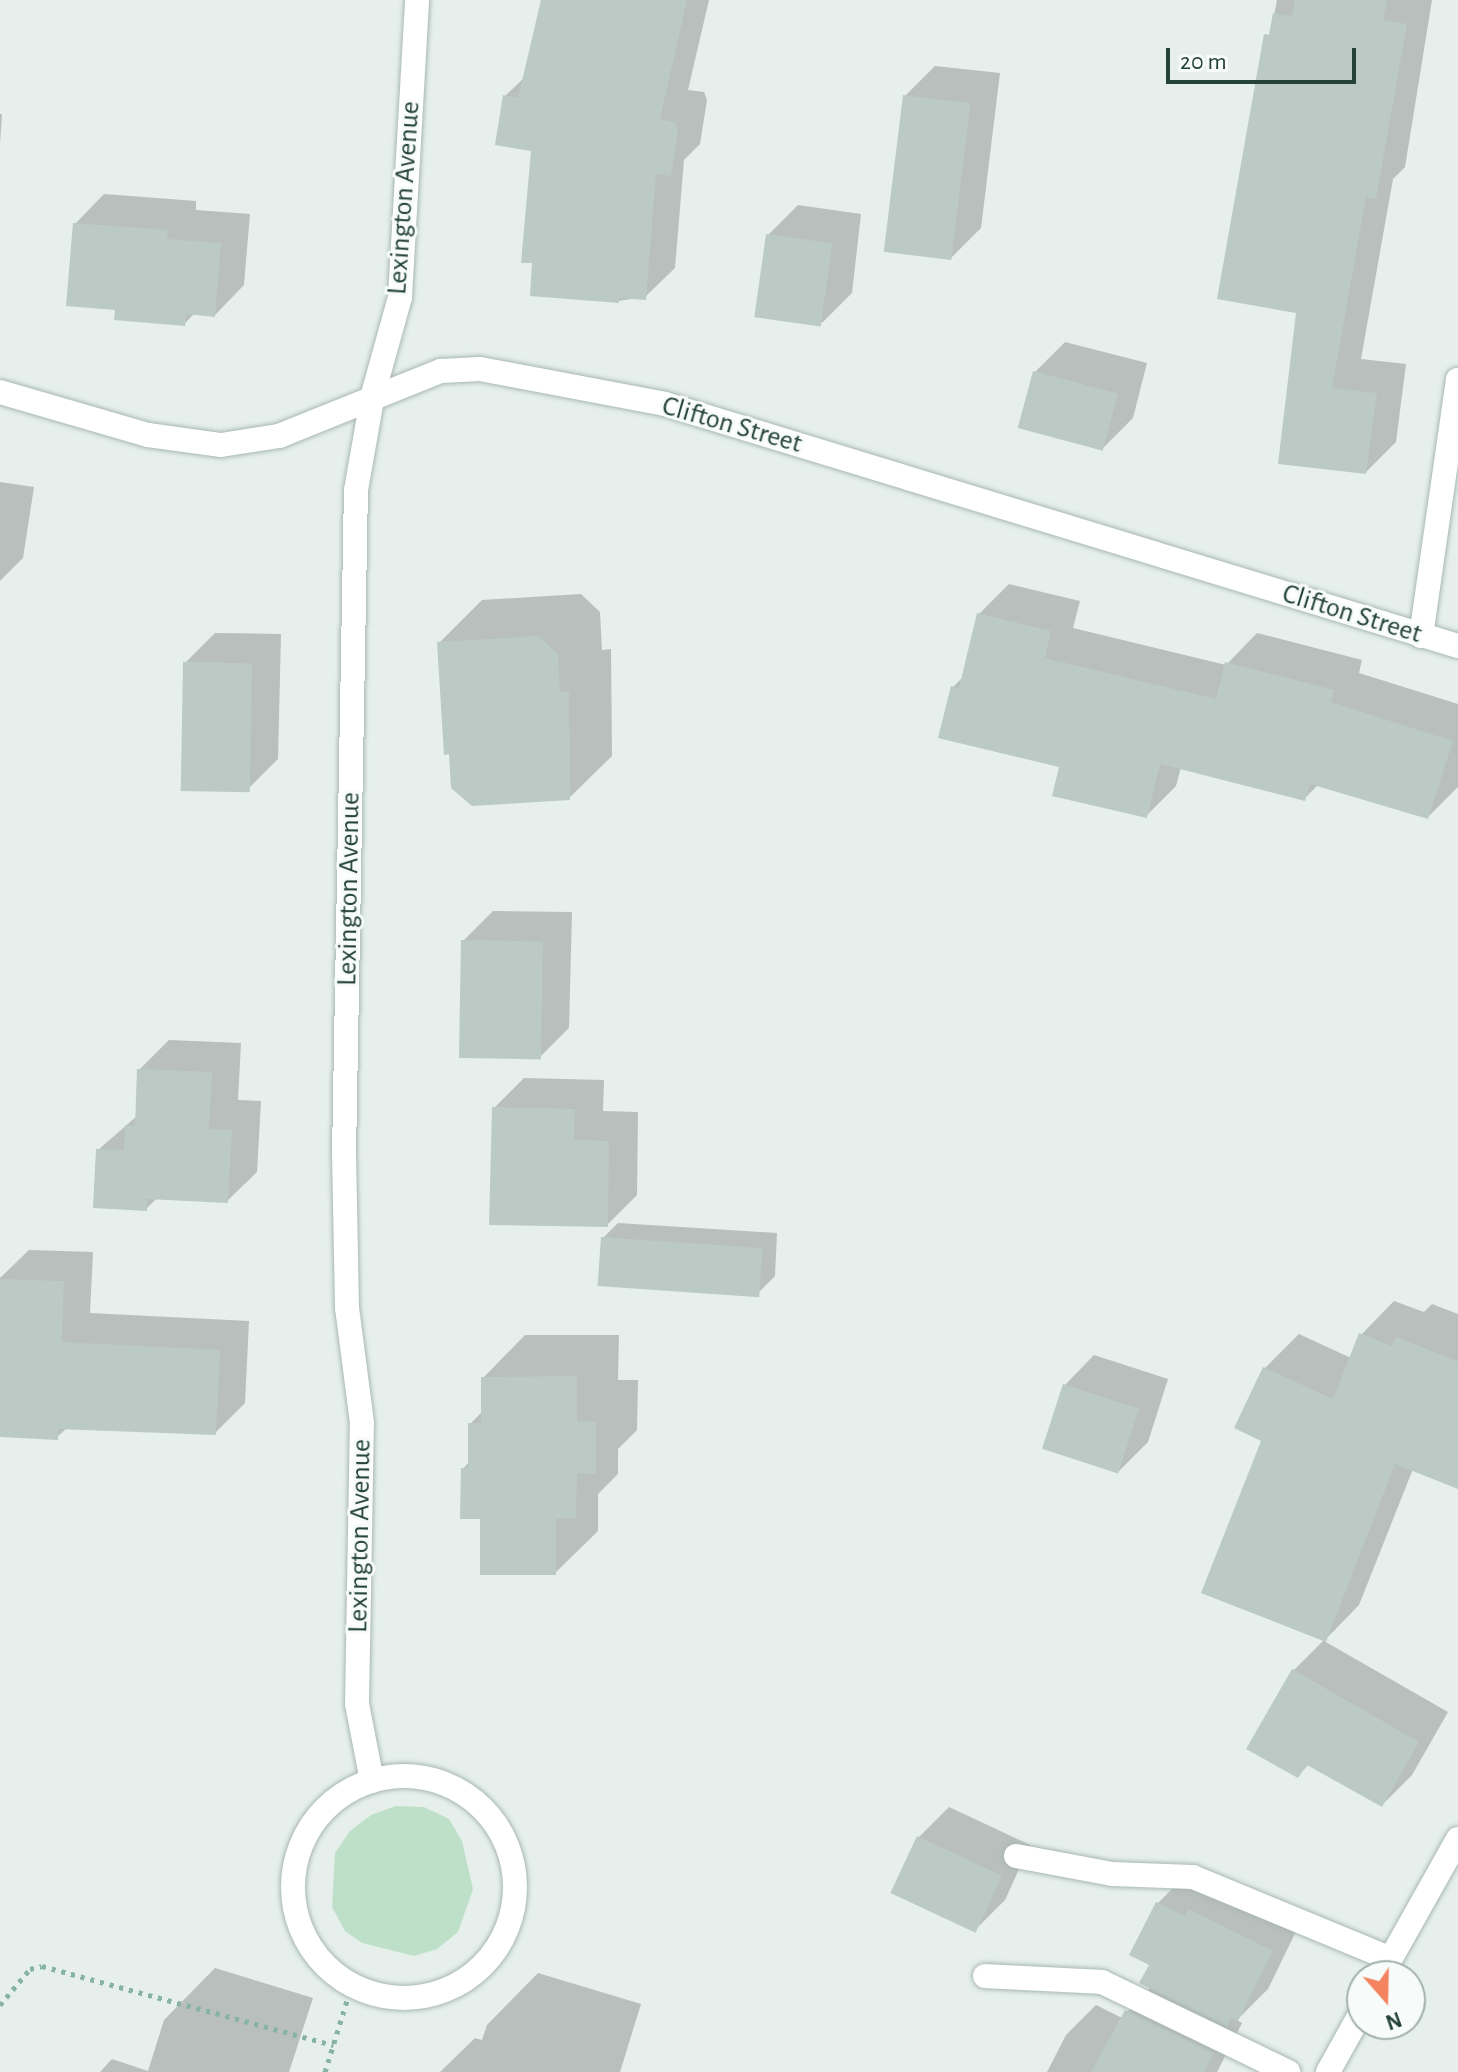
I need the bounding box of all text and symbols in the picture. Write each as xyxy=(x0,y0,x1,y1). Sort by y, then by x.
scale bar xyxy=(1170,32,1360,82)
text: 20 m xyxy=(1180,50,1227,74)
street label: Lexington Avenue xyxy=(380,100,428,296)
street label: Clifton Street xyxy=(658,389,806,461)
street label: Clifton Street xyxy=(1278,577,1426,651)
street label: Lexington Avenue xyxy=(331,792,367,986)
street label: Lexington Avenue xyxy=(342,1439,378,1633)
north arrow xyxy=(1346,1960,1426,2040)
text: N xyxy=(1383,2008,1404,2034)

